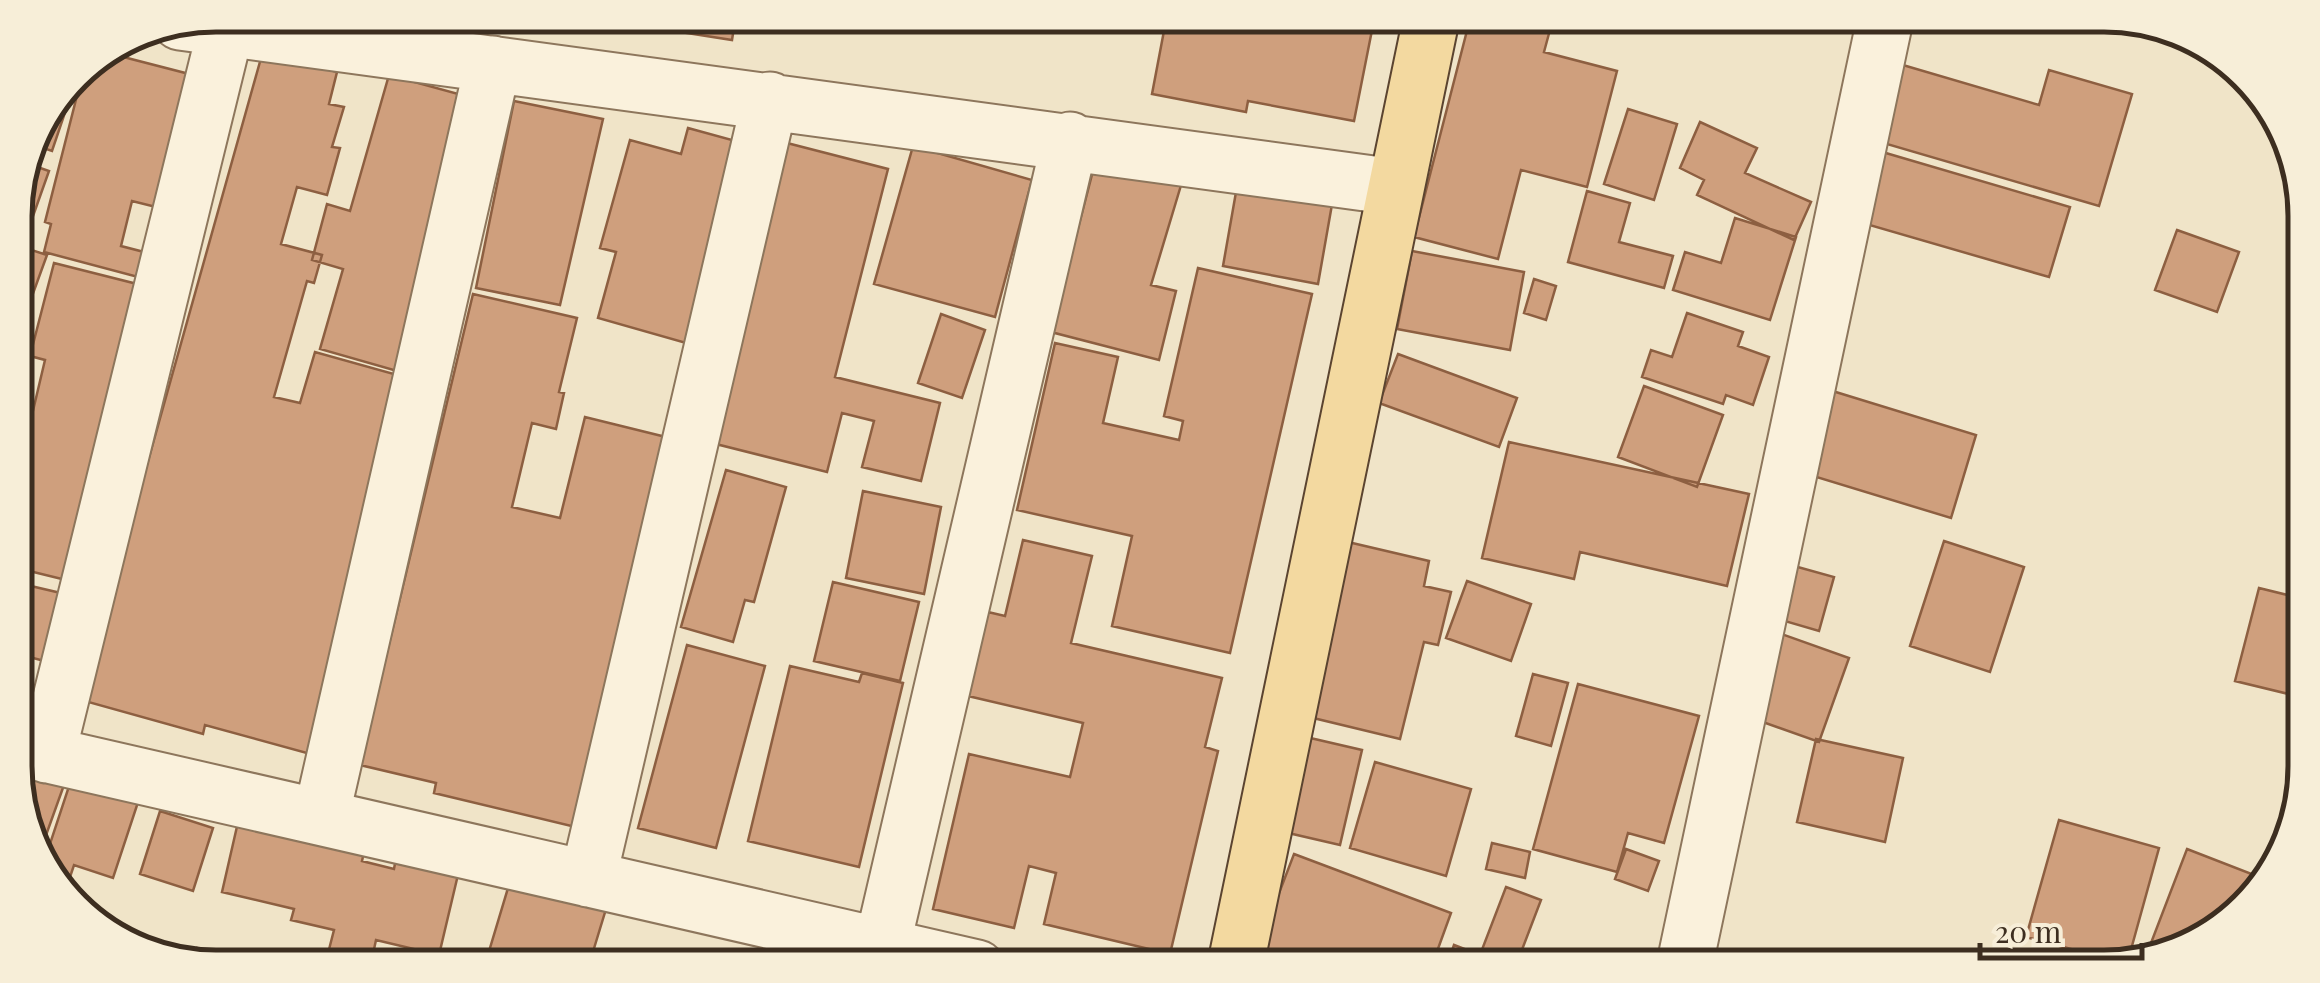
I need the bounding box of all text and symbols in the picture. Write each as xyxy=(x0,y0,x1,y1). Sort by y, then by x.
scale bar xyxy=(1980,898,2142,960)
text: 20 m xyxy=(1995,911,2062,951)

